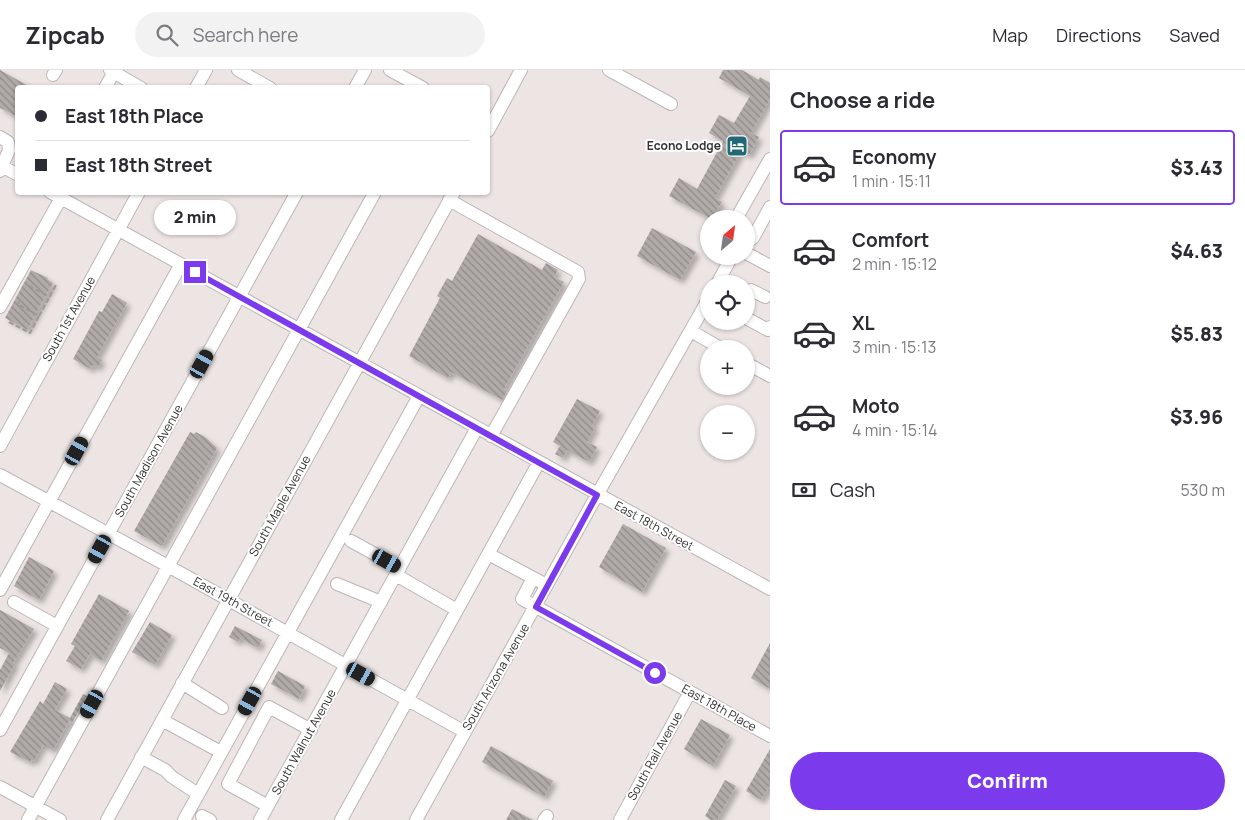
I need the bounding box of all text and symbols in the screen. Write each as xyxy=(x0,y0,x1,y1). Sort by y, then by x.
search box xyxy=(135,12,485,57)
text: Zipcab xyxy=(25,18,105,51)
icon: search xyxy=(153,21,181,49)
text: Search here xyxy=(193,22,298,48)
text: Map xyxy=(992,23,1028,47)
text: Directions xyxy=(1056,23,1141,47)
text: Saved xyxy=(1169,23,1220,47)
text: Choose a ride xyxy=(790,85,935,115)
text: East 18th Place xyxy=(65,103,204,129)
hotel icon: Econo Lodge xyxy=(725,134,749,158)
place label: Econo Lodge xyxy=(647,137,721,154)
text: Economy xyxy=(852,144,936,170)
icon: car xyxy=(792,145,837,190)
text: East 18th Street xyxy=(65,152,212,178)
text: $3.43 xyxy=(1171,155,1223,181)
text: 1 min · 15:11 xyxy=(852,170,931,192)
callout: 2 min xyxy=(154,200,236,234)
text: 2 min xyxy=(174,206,216,228)
north arrow xyxy=(700,210,755,265)
map controls xyxy=(700,210,755,460)
text: Comfort xyxy=(852,227,929,253)
icon: car xyxy=(792,228,837,273)
text: $4.63 xyxy=(1170,238,1223,264)
text: 2 min · 15:12 xyxy=(852,253,937,275)
route end xyxy=(184,261,206,283)
street label: South 1st Avenue xyxy=(38,273,99,365)
button: locate xyxy=(700,275,755,330)
text: XL xyxy=(852,310,875,336)
icon: car xyxy=(792,311,837,356)
text: $5.83 xyxy=(1170,321,1223,347)
text: 3 min · 15:13 xyxy=(852,336,936,358)
button: + xyxy=(700,340,755,395)
car xyxy=(188,347,215,381)
text: Moto xyxy=(852,393,899,419)
icon: car xyxy=(792,394,837,439)
street label: South Madison Avenue xyxy=(110,401,187,520)
text: $3.96 xyxy=(1170,404,1223,430)
button: − xyxy=(700,405,755,460)
text: 4 min · 15:14 xyxy=(852,419,937,441)
car xyxy=(63,434,90,468)
street label: South Maple Avenue xyxy=(245,452,314,559)
icon: cash xyxy=(790,476,818,504)
text: Cash xyxy=(830,477,875,503)
text: 530 m xyxy=(1180,479,1225,501)
street label: East 18th Street xyxy=(612,497,697,554)
car xyxy=(86,532,113,566)
car xyxy=(370,547,403,575)
street label: East 19th Street xyxy=(190,573,276,631)
street label: South Arizona Avenue xyxy=(458,620,533,733)
car xyxy=(344,660,377,688)
route start xyxy=(644,662,666,684)
street label: East 18th Place xyxy=(679,680,760,735)
car xyxy=(236,684,263,718)
street label: South Walnut Avenue xyxy=(267,686,340,798)
car xyxy=(78,687,105,721)
street label: South Rail Avenue xyxy=(623,708,686,803)
button: Confirm xyxy=(790,752,1225,810)

